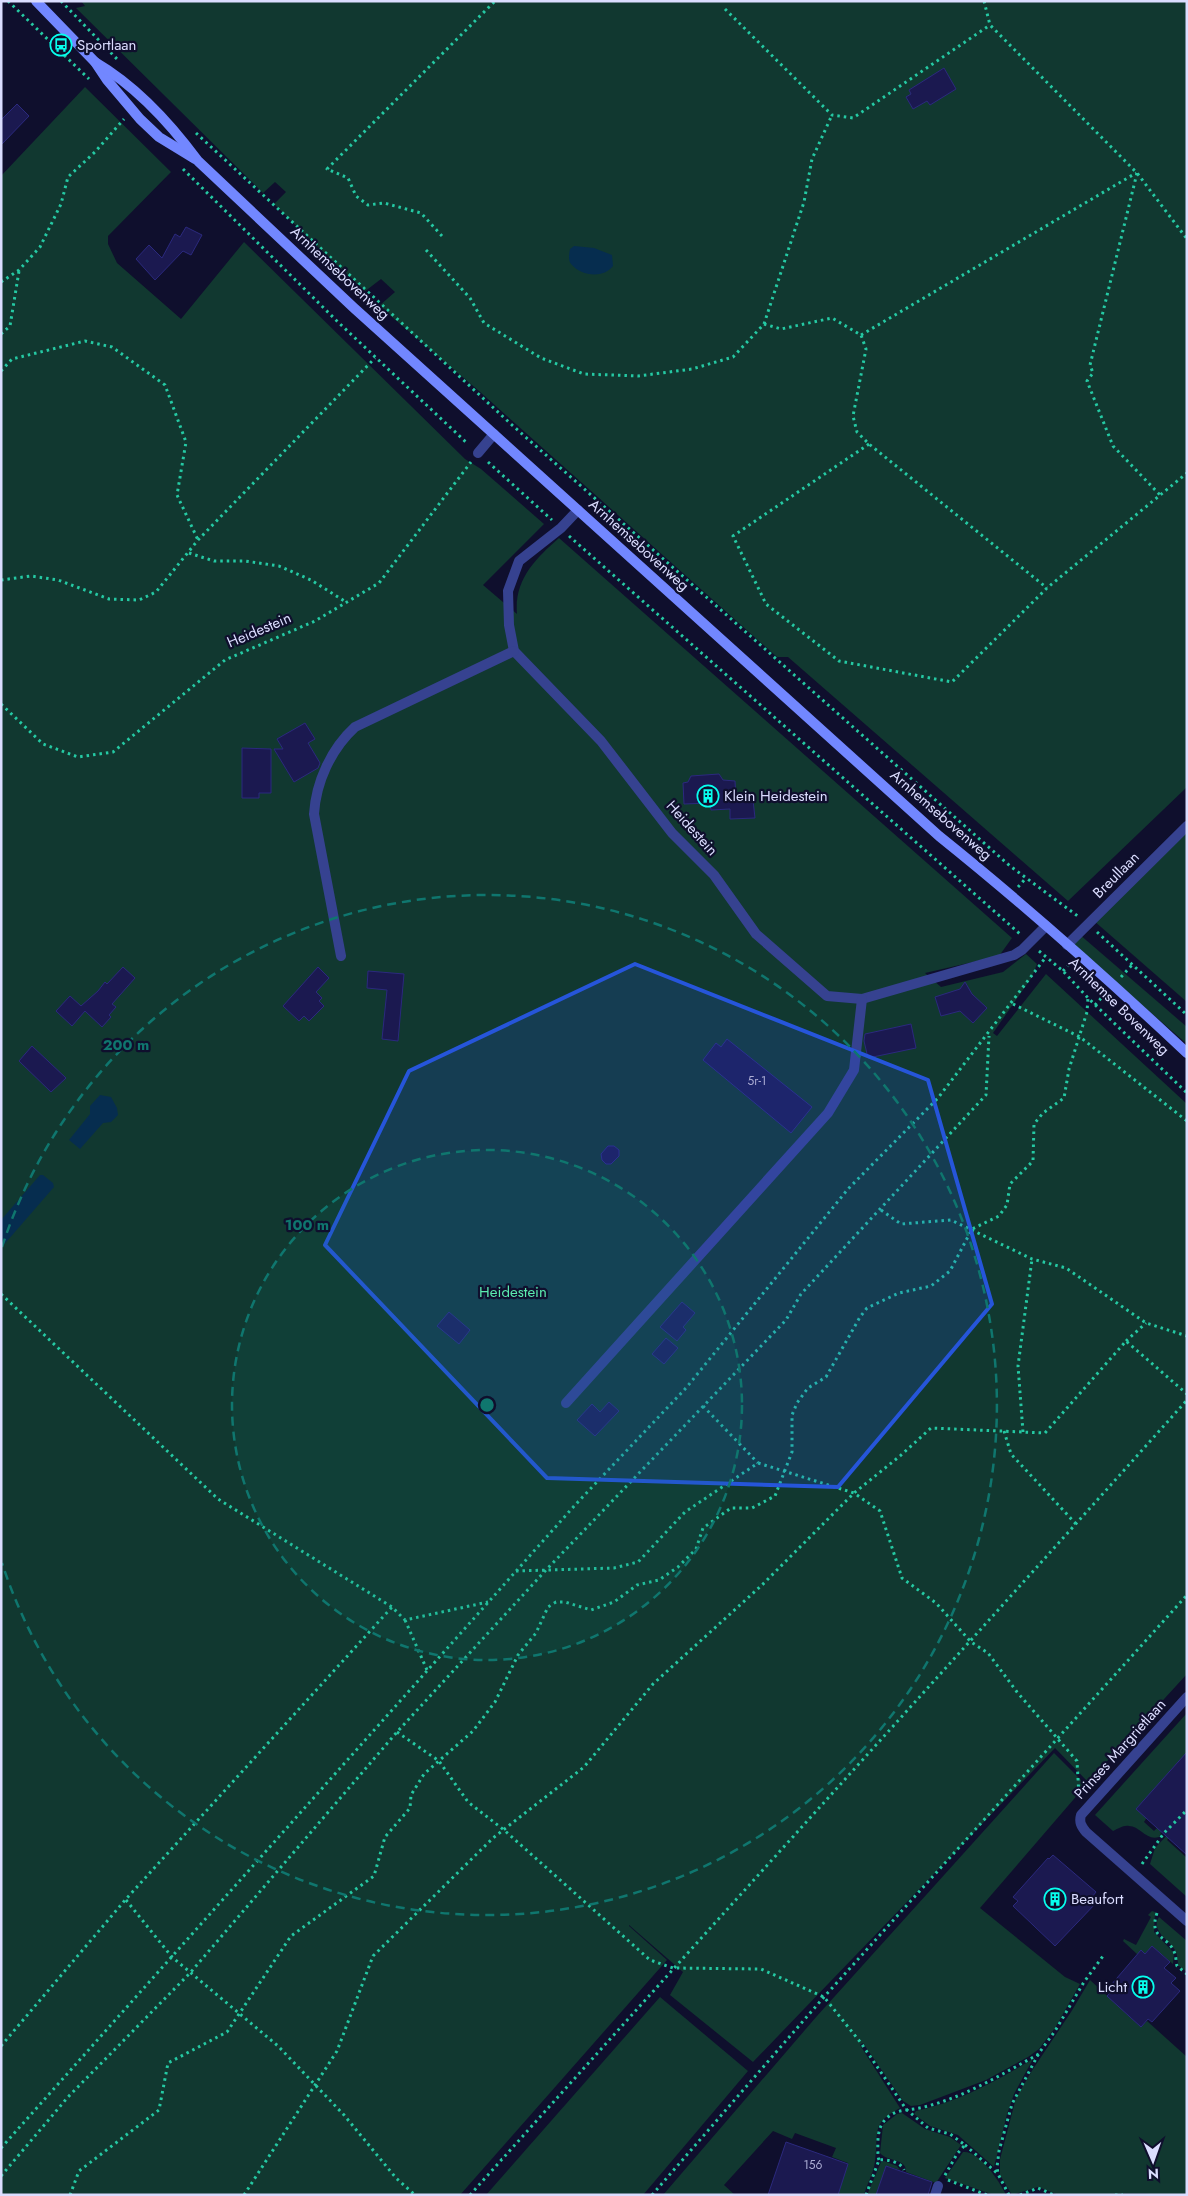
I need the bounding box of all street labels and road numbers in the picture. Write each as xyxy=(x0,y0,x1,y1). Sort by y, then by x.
street label: Arnhemsebovenweg xyxy=(285,221,395,325)
street label: Arnhemsebovenweg xyxy=(584,494,694,596)
street label: Heidestein xyxy=(224,607,294,653)
street label: Arnhemsebovenweg xyxy=(885,764,997,866)
street label: Heidestein xyxy=(661,795,723,861)
street label: Breullaan xyxy=(1088,847,1144,903)
street label: Arnhemse Bovenweg xyxy=(1064,952,1174,1060)
street label: Prinses Margrietlaan xyxy=(1069,1694,1171,1804)

